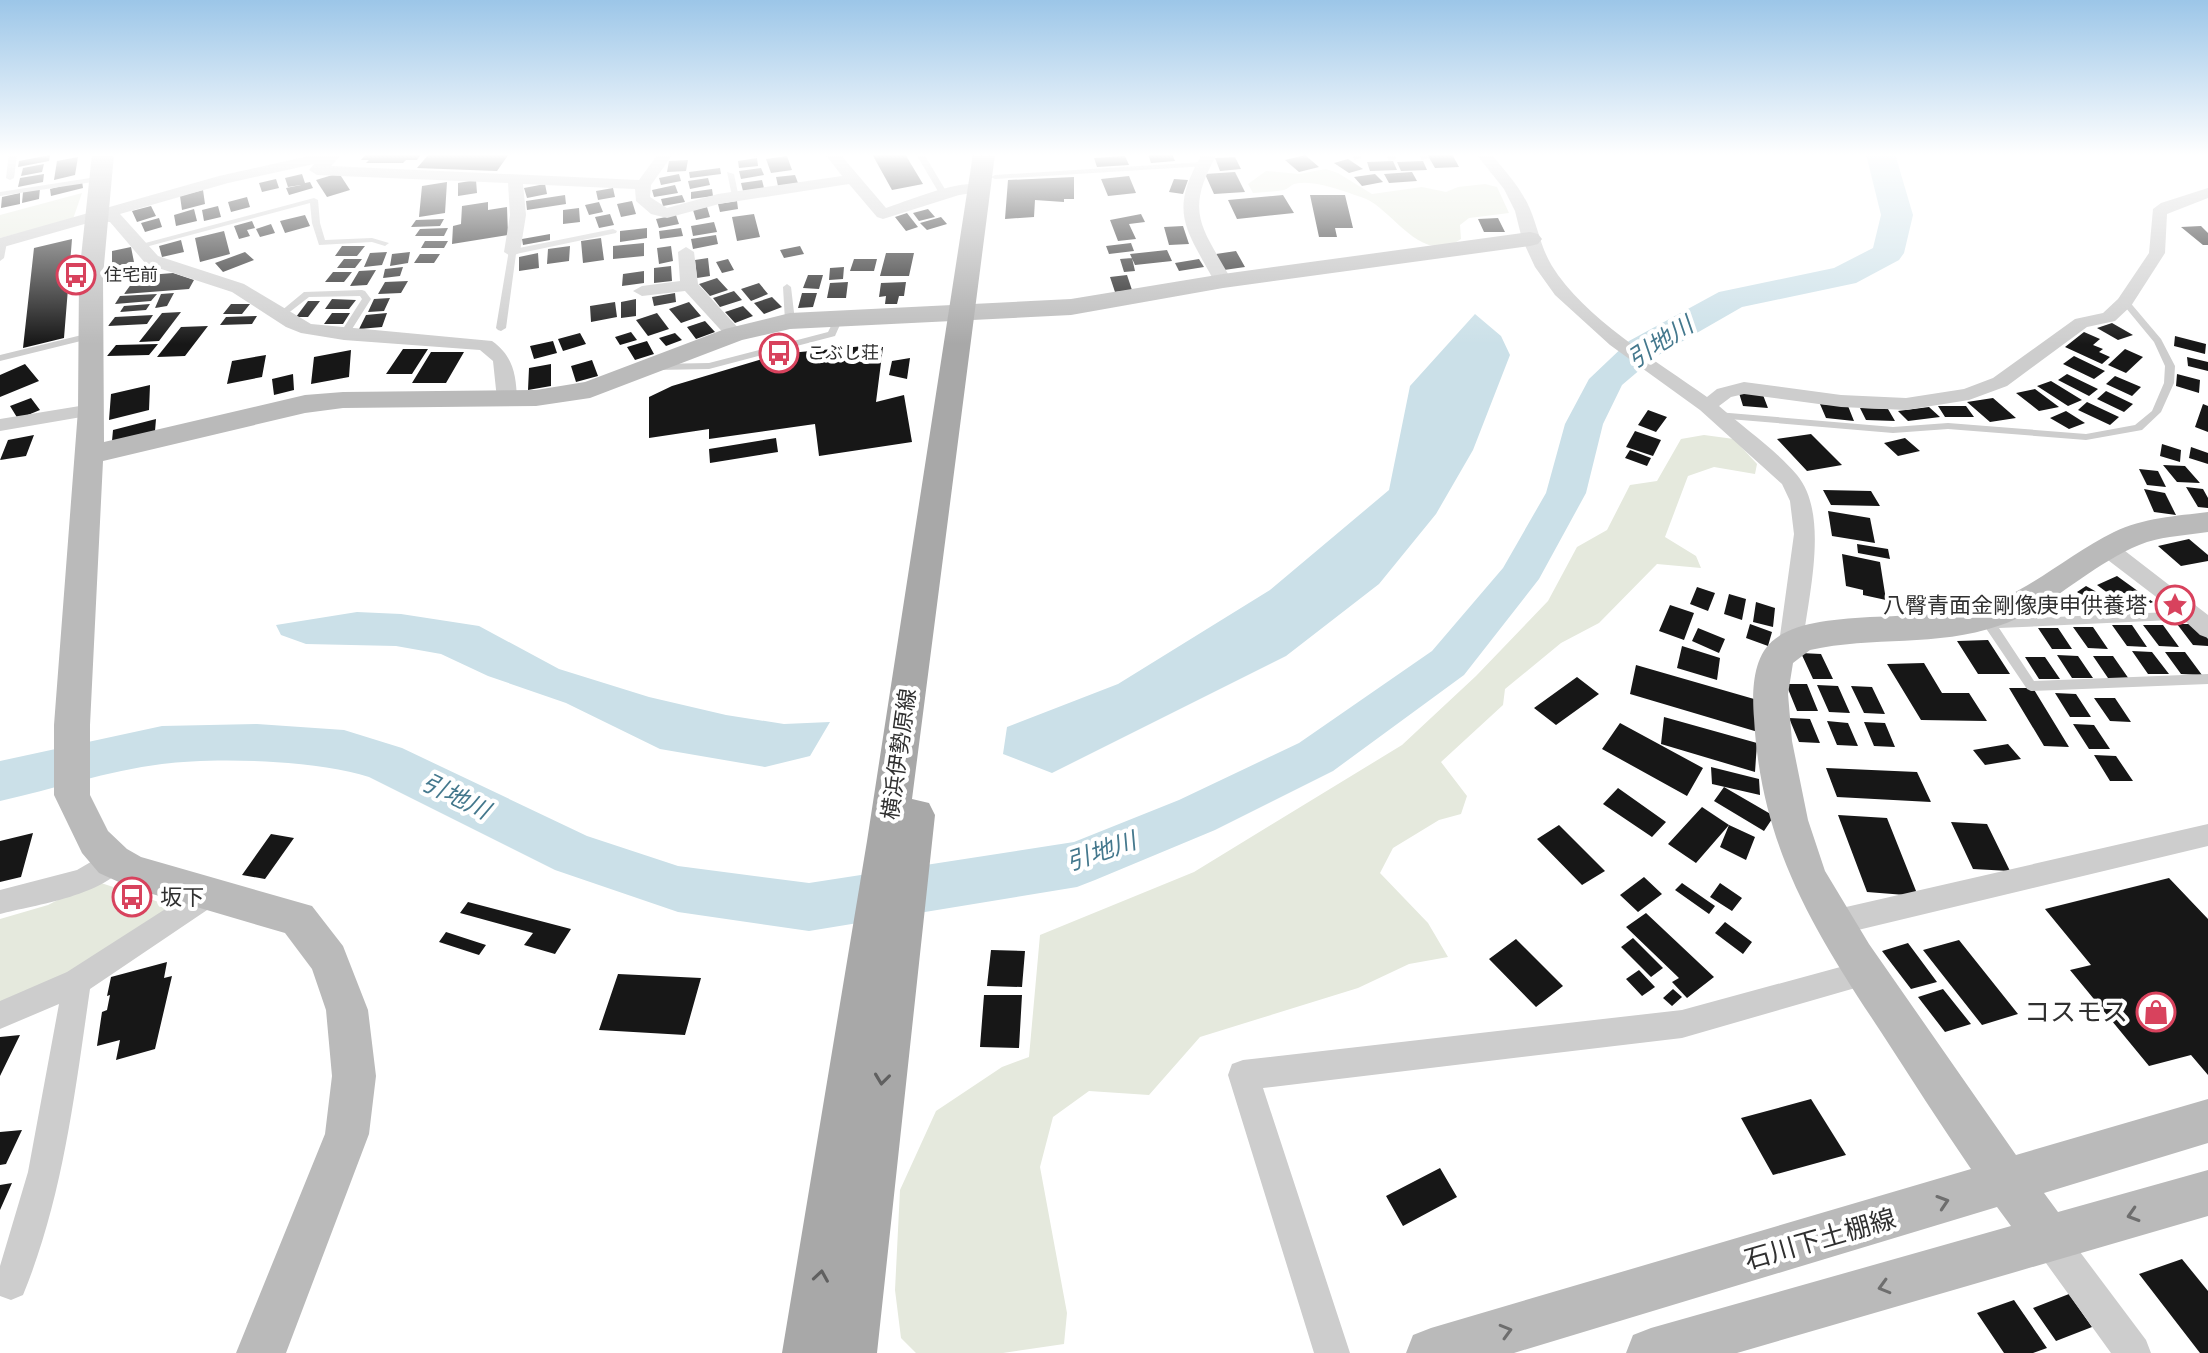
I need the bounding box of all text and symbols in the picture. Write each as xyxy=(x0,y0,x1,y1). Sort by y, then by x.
bus stop icon: 住宅前 xyxy=(55,254,97,296)
place label: 住宅前 xyxy=(104,265,158,285)
water label: 引地川 xyxy=(1622,309,1700,373)
bus stop icon: こぶし荘 xyxy=(758,332,800,374)
place label: こぶし荘 xyxy=(807,343,879,363)
place icon: 八臀青面金剛像庚申供養塔 xyxy=(2154,584,2196,626)
place label: 八臀青面金剛像庚申供養塔 xyxy=(1883,593,2147,618)
street label: 横浜伊勢原線 xyxy=(877,687,921,821)
water label: 引地川 xyxy=(418,768,497,825)
water label: 引地川 xyxy=(1063,826,1142,875)
bus stop icon: 坂下 xyxy=(111,876,153,918)
place label: 坂下 xyxy=(160,885,204,910)
shop icon: コスモス xyxy=(2135,991,2177,1033)
place label: コスモス xyxy=(2024,997,2128,1027)
one-way arrow xyxy=(874,1072,891,1085)
one-way arrow xyxy=(1936,1195,1950,1211)
street label: 石川下土棚線 xyxy=(1741,1203,1899,1275)
one-way arrow xyxy=(2127,1206,2141,1222)
one-way arrow xyxy=(812,1269,829,1283)
one-way arrow xyxy=(1877,1278,1891,1295)
one-way arrow xyxy=(1499,1324,1513,1340)

